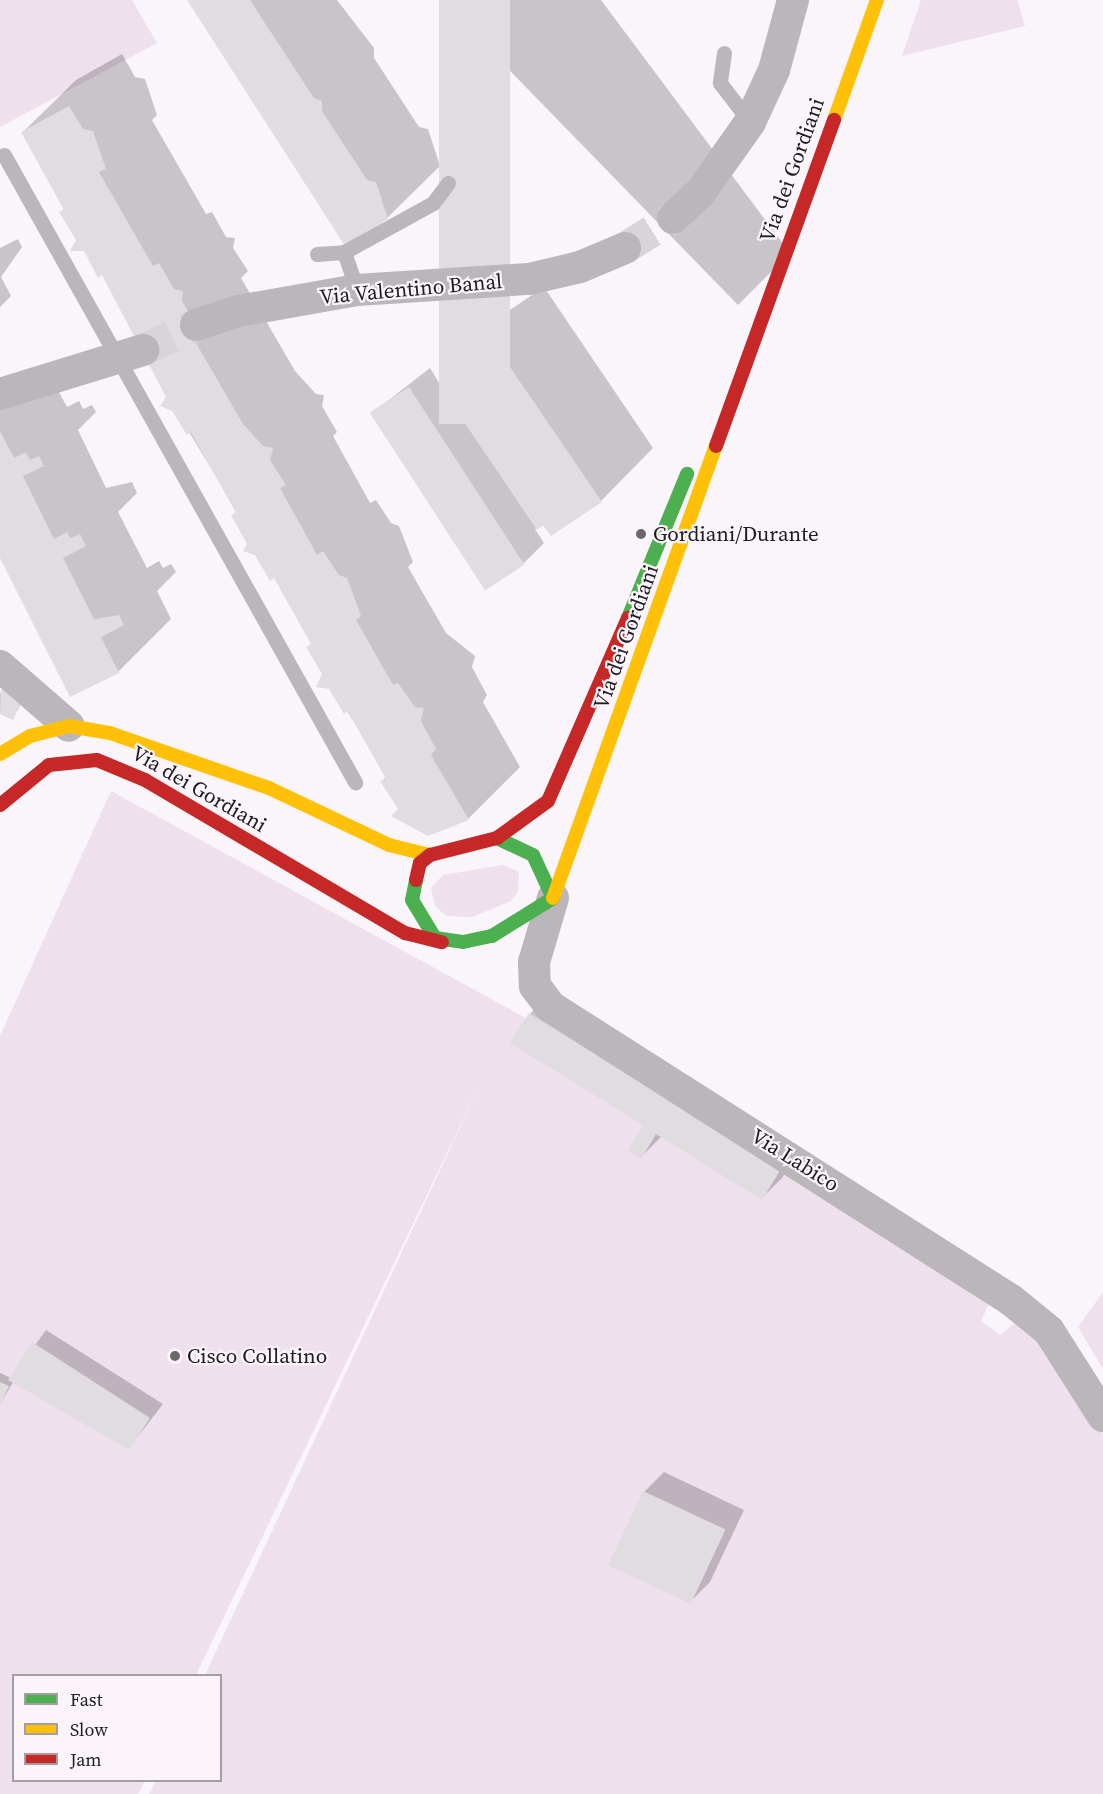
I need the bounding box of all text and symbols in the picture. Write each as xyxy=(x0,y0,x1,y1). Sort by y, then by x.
street label: Via dei Gordiani xyxy=(754,95,830,245)
street label: Via Valentino Banal xyxy=(318,268,504,310)
place label: Gordiani/Durante xyxy=(653,521,819,547)
marker: Gordiani/Durante xyxy=(634,527,648,541)
street label: Via dei Gordiani xyxy=(588,562,664,712)
street label: Via dei Gordiani xyxy=(127,740,271,838)
street label: Via Labico xyxy=(746,1123,844,1197)
place label: Cisco Collatino xyxy=(187,1343,327,1369)
marker: Cisco Collatino xyxy=(168,1349,182,1363)
legend xyxy=(12,1674,222,1782)
text: Fast xyxy=(70,1687,103,1712)
text: Slow xyxy=(70,1717,108,1742)
text: Jam xyxy=(70,1747,102,1772)

